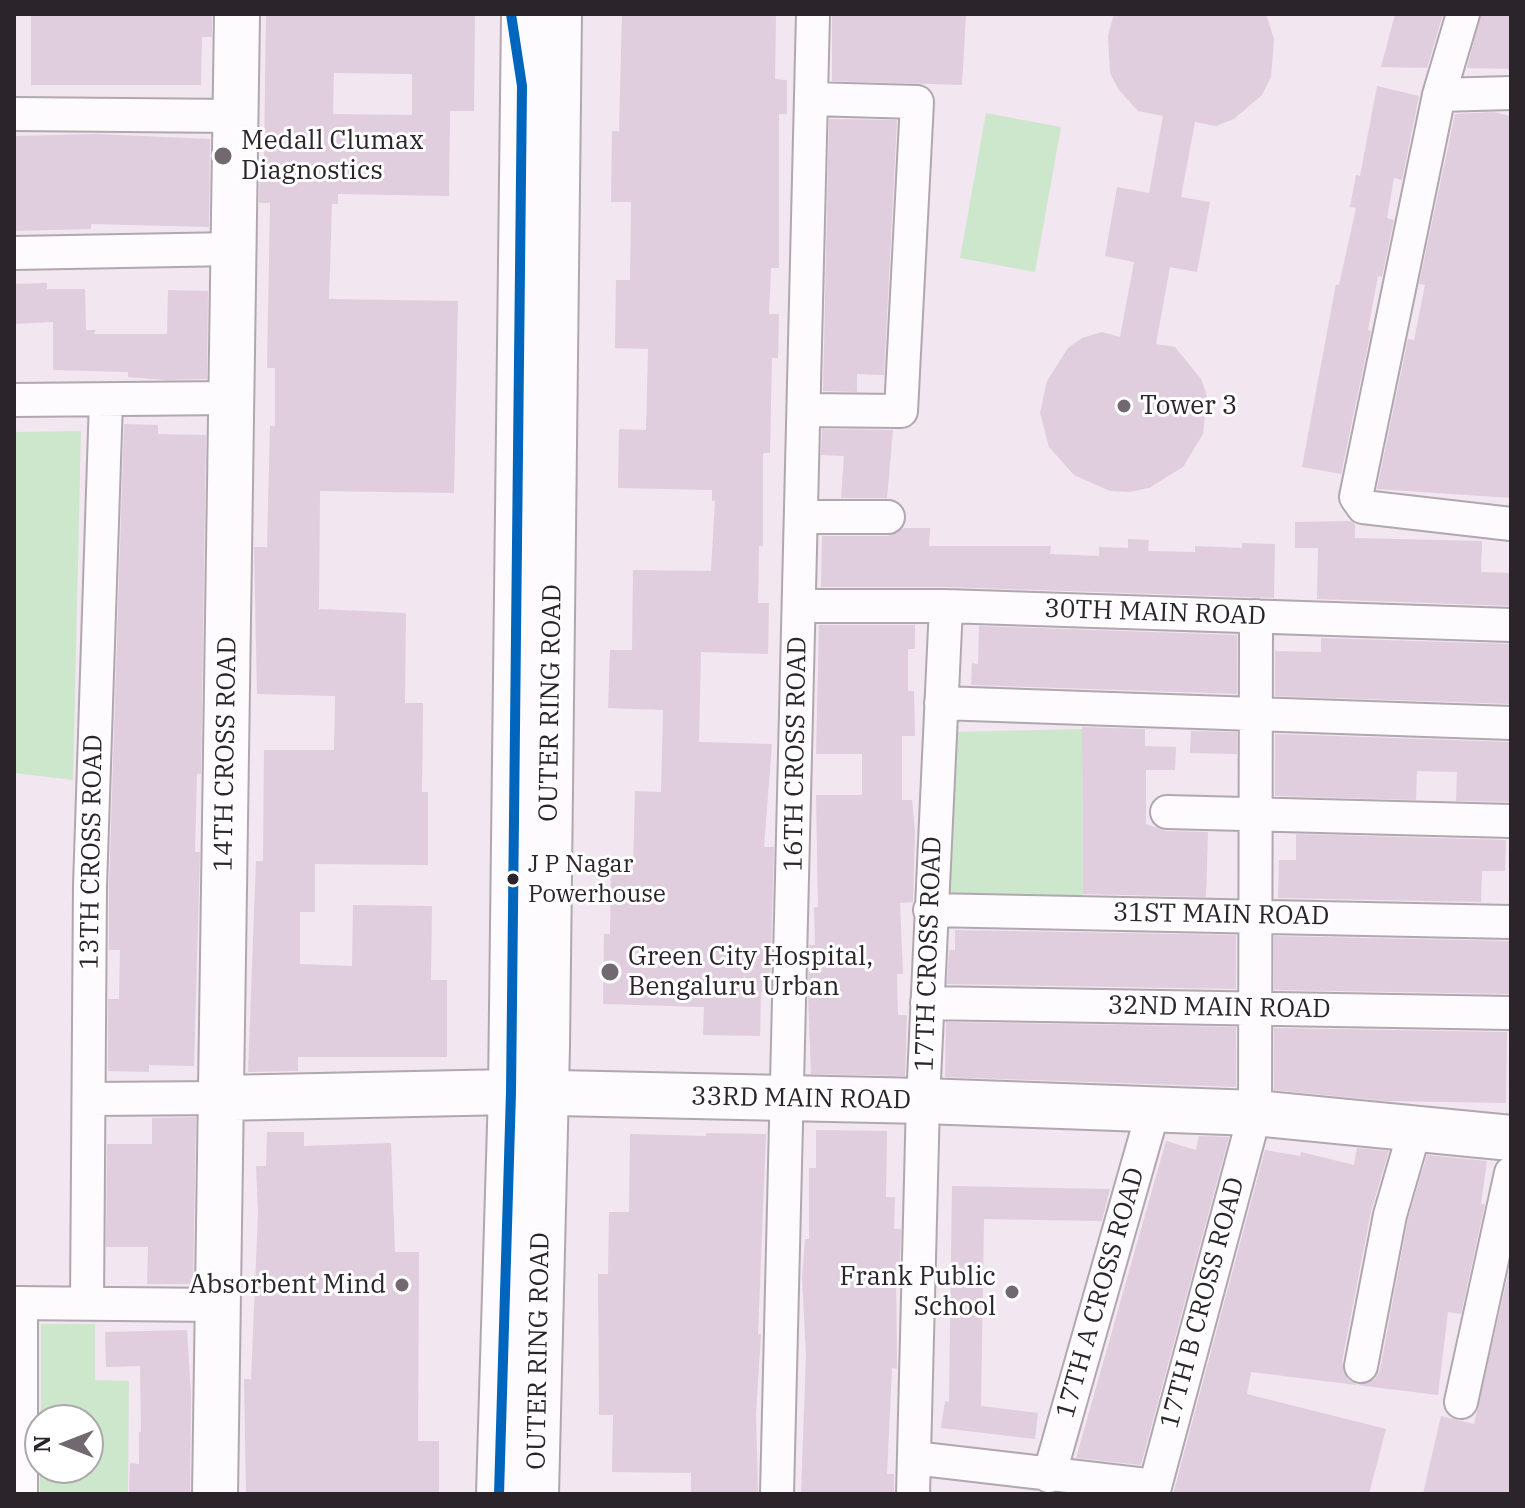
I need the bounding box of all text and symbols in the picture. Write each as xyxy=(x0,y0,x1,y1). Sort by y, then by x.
place label: Medall Clumax Diagnostics xyxy=(241,125,424,186)
marker: Medall Clumax Diagnostics xyxy=(212,145,234,167)
place label: Tower 3 xyxy=(1140,390,1237,422)
marker: Tower 3 xyxy=(1115,397,1133,415)
street label: OUTER RING ROAD xyxy=(533,584,569,822)
street label: 30TH MAIN ROAD xyxy=(1044,594,1266,632)
street label: 14TH CROSS ROAD xyxy=(208,636,244,872)
street label: 16TH CROSS ROAD xyxy=(778,636,814,872)
street label: 13TH CROSS ROAD xyxy=(74,734,110,970)
street label: 17TH CROSS ROAD xyxy=(909,836,949,1072)
place label: J P Nagar Powerhouse xyxy=(528,851,666,907)
marker: J P Nagar Powerhouse xyxy=(505,871,521,887)
street label: 31ST MAIN ROAD xyxy=(1113,898,1329,932)
place label: Green City Hospital, Bengaluru Urban xyxy=(628,941,873,1002)
marker: Green City Hospital, Bengaluru Urban xyxy=(599,961,621,983)
street label: 32ND MAIN ROAD xyxy=(1107,990,1331,1026)
street label: 33RD MAIN ROAD xyxy=(691,1081,911,1117)
street label: 17TH A CROSS ROAD xyxy=(1050,1164,1152,1422)
street label: 17TH B CROSS ROAD xyxy=(1154,1174,1252,1432)
street label: OUTER RING ROAD xyxy=(521,1232,557,1470)
place label: Frank Public School xyxy=(840,1261,996,1322)
place label: Absorbent Mind xyxy=(189,1269,386,1301)
marker: Absorbent Mind xyxy=(393,1276,411,1294)
marker: Frank Public School xyxy=(1003,1283,1021,1301)
north arrow xyxy=(24,1404,104,1484)
text: N xyxy=(27,1435,56,1453)

